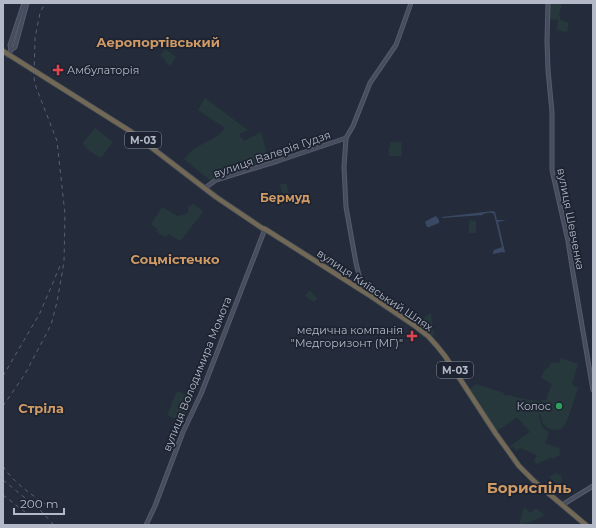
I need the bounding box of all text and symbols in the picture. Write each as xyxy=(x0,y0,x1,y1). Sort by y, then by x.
district label: Аеропортівський xyxy=(96,34,220,50)
place label: Амбулаторія xyxy=(67,63,139,77)
marker: Амбулаторія xyxy=(52,64,64,76)
street label: вулиця Валерія Гудзя xyxy=(211,127,333,181)
road number: М-03 xyxy=(125,132,161,148)
street label: вулиця Шевченка xyxy=(554,167,588,271)
district label: Бермуд xyxy=(260,190,311,205)
street label: вулиця Київський Шлях xyxy=(314,246,436,334)
district label: Соцмістечко xyxy=(130,251,220,267)
street label: вулиця Володимира Момота xyxy=(159,295,235,453)
place label: медична компанія "Медгоризонт (МГ)" xyxy=(291,323,403,350)
marker: медична компанія "Медгоризонт (МГ)" xyxy=(406,330,418,342)
road number: М-03 xyxy=(437,362,473,378)
place label: Колос xyxy=(517,399,551,413)
district label: Стріла xyxy=(18,400,64,416)
marker: Колос xyxy=(554,401,564,411)
district label: Бориспіль xyxy=(487,478,571,497)
scale bar xyxy=(14,490,64,516)
text: 200 m xyxy=(20,496,59,511)

